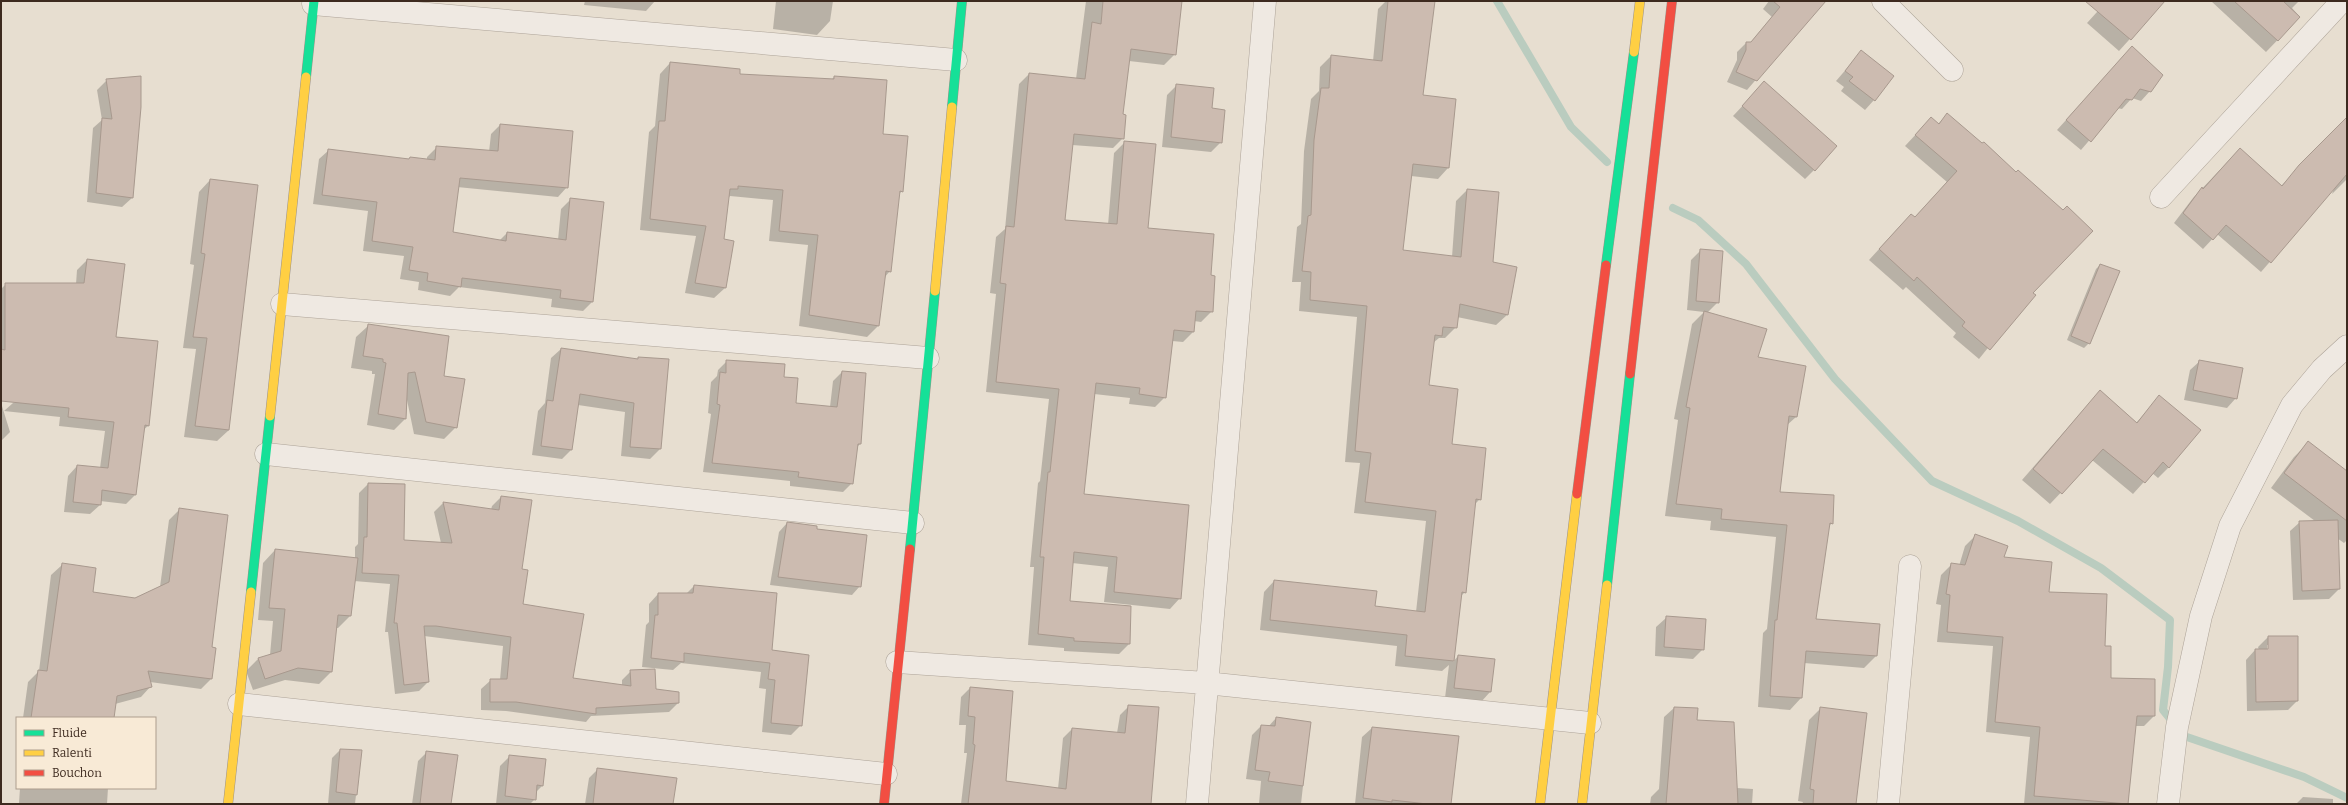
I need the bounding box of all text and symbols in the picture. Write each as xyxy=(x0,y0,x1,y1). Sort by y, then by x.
legend xyxy=(16,717,156,789)
text: Fluide xyxy=(52,726,87,740)
text: Ralenti xyxy=(52,746,92,760)
text: Bouchon xyxy=(52,766,102,780)

